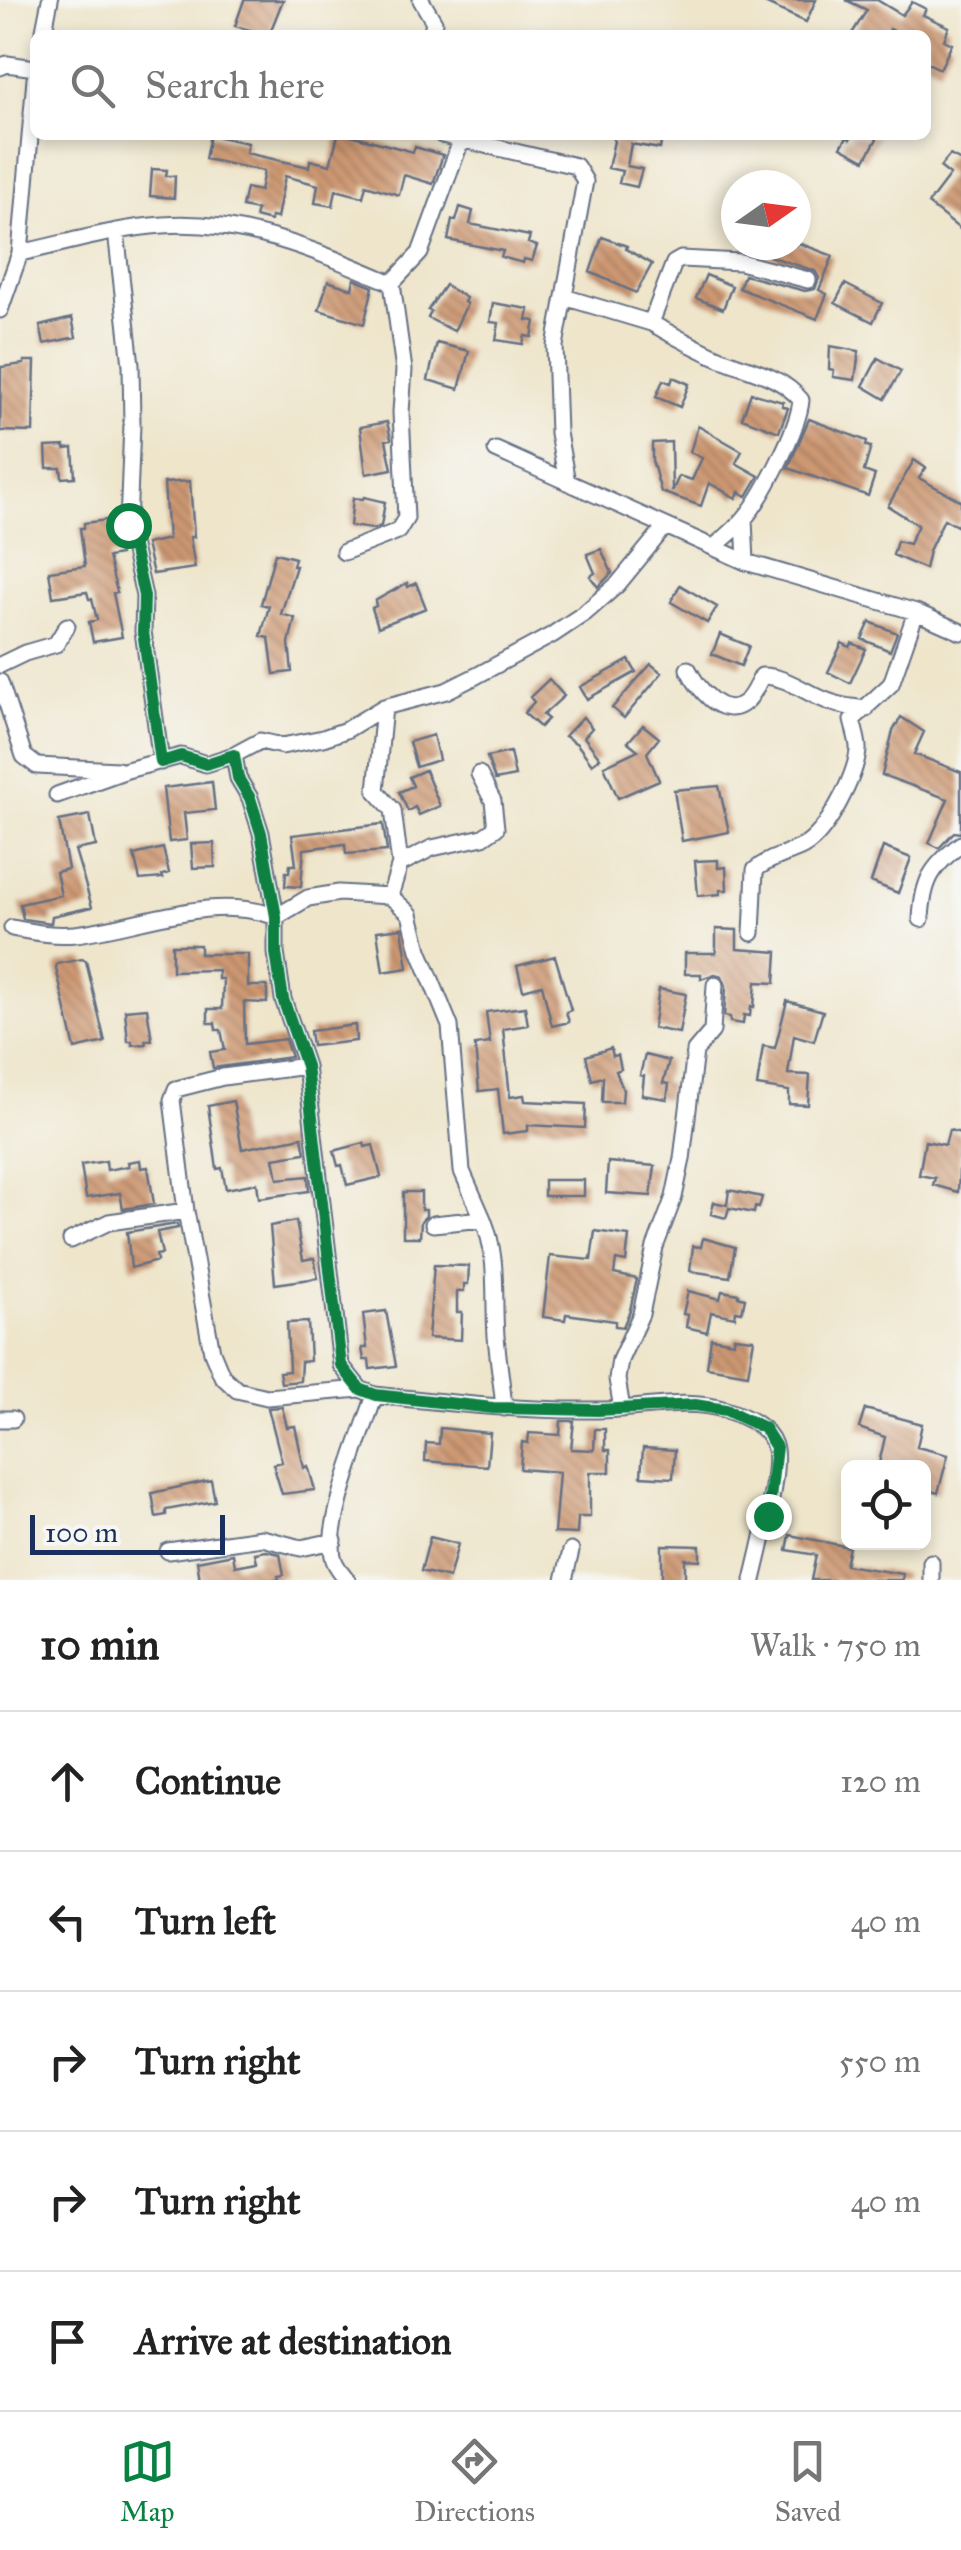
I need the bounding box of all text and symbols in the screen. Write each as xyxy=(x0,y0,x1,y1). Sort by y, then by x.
search box xyxy=(30,30,931,140)
icon: search xyxy=(65,58,120,113)
text: Search here xyxy=(145,62,325,108)
north arrow xyxy=(721,170,811,260)
route start xyxy=(106,503,152,549)
map controls xyxy=(841,1460,931,1550)
button: locate xyxy=(841,1460,931,1550)
route end xyxy=(746,1494,792,1540)
scale bar xyxy=(30,1510,225,1554)
text: 100 m xyxy=(45,1515,118,1550)
text: 10 min xyxy=(40,1619,159,1671)
text: Walk · 750 m xyxy=(750,1626,921,1665)
icon: ahead xyxy=(40,1754,95,1809)
text: Continue xyxy=(135,1758,281,1804)
text: 120 m xyxy=(840,1762,921,1801)
icon: left xyxy=(40,1894,95,1949)
text: Turn left xyxy=(135,1898,276,1944)
text: 40 m xyxy=(851,1902,921,1941)
icon: right xyxy=(40,2034,95,2089)
text: Turn right xyxy=(135,2038,301,2084)
text: 550 m xyxy=(839,2042,921,2081)
icon: right xyxy=(40,2174,95,2229)
text: Turn right xyxy=(135,2178,301,2224)
text: 40 m xyxy=(851,2182,921,2221)
icon: arrive xyxy=(40,2314,95,2369)
text: Arrive at destination xyxy=(135,2318,452,2364)
tab: Map xyxy=(120,2434,175,2529)
tab: Directions xyxy=(414,2434,535,2529)
tab: Saved xyxy=(775,2434,841,2529)

